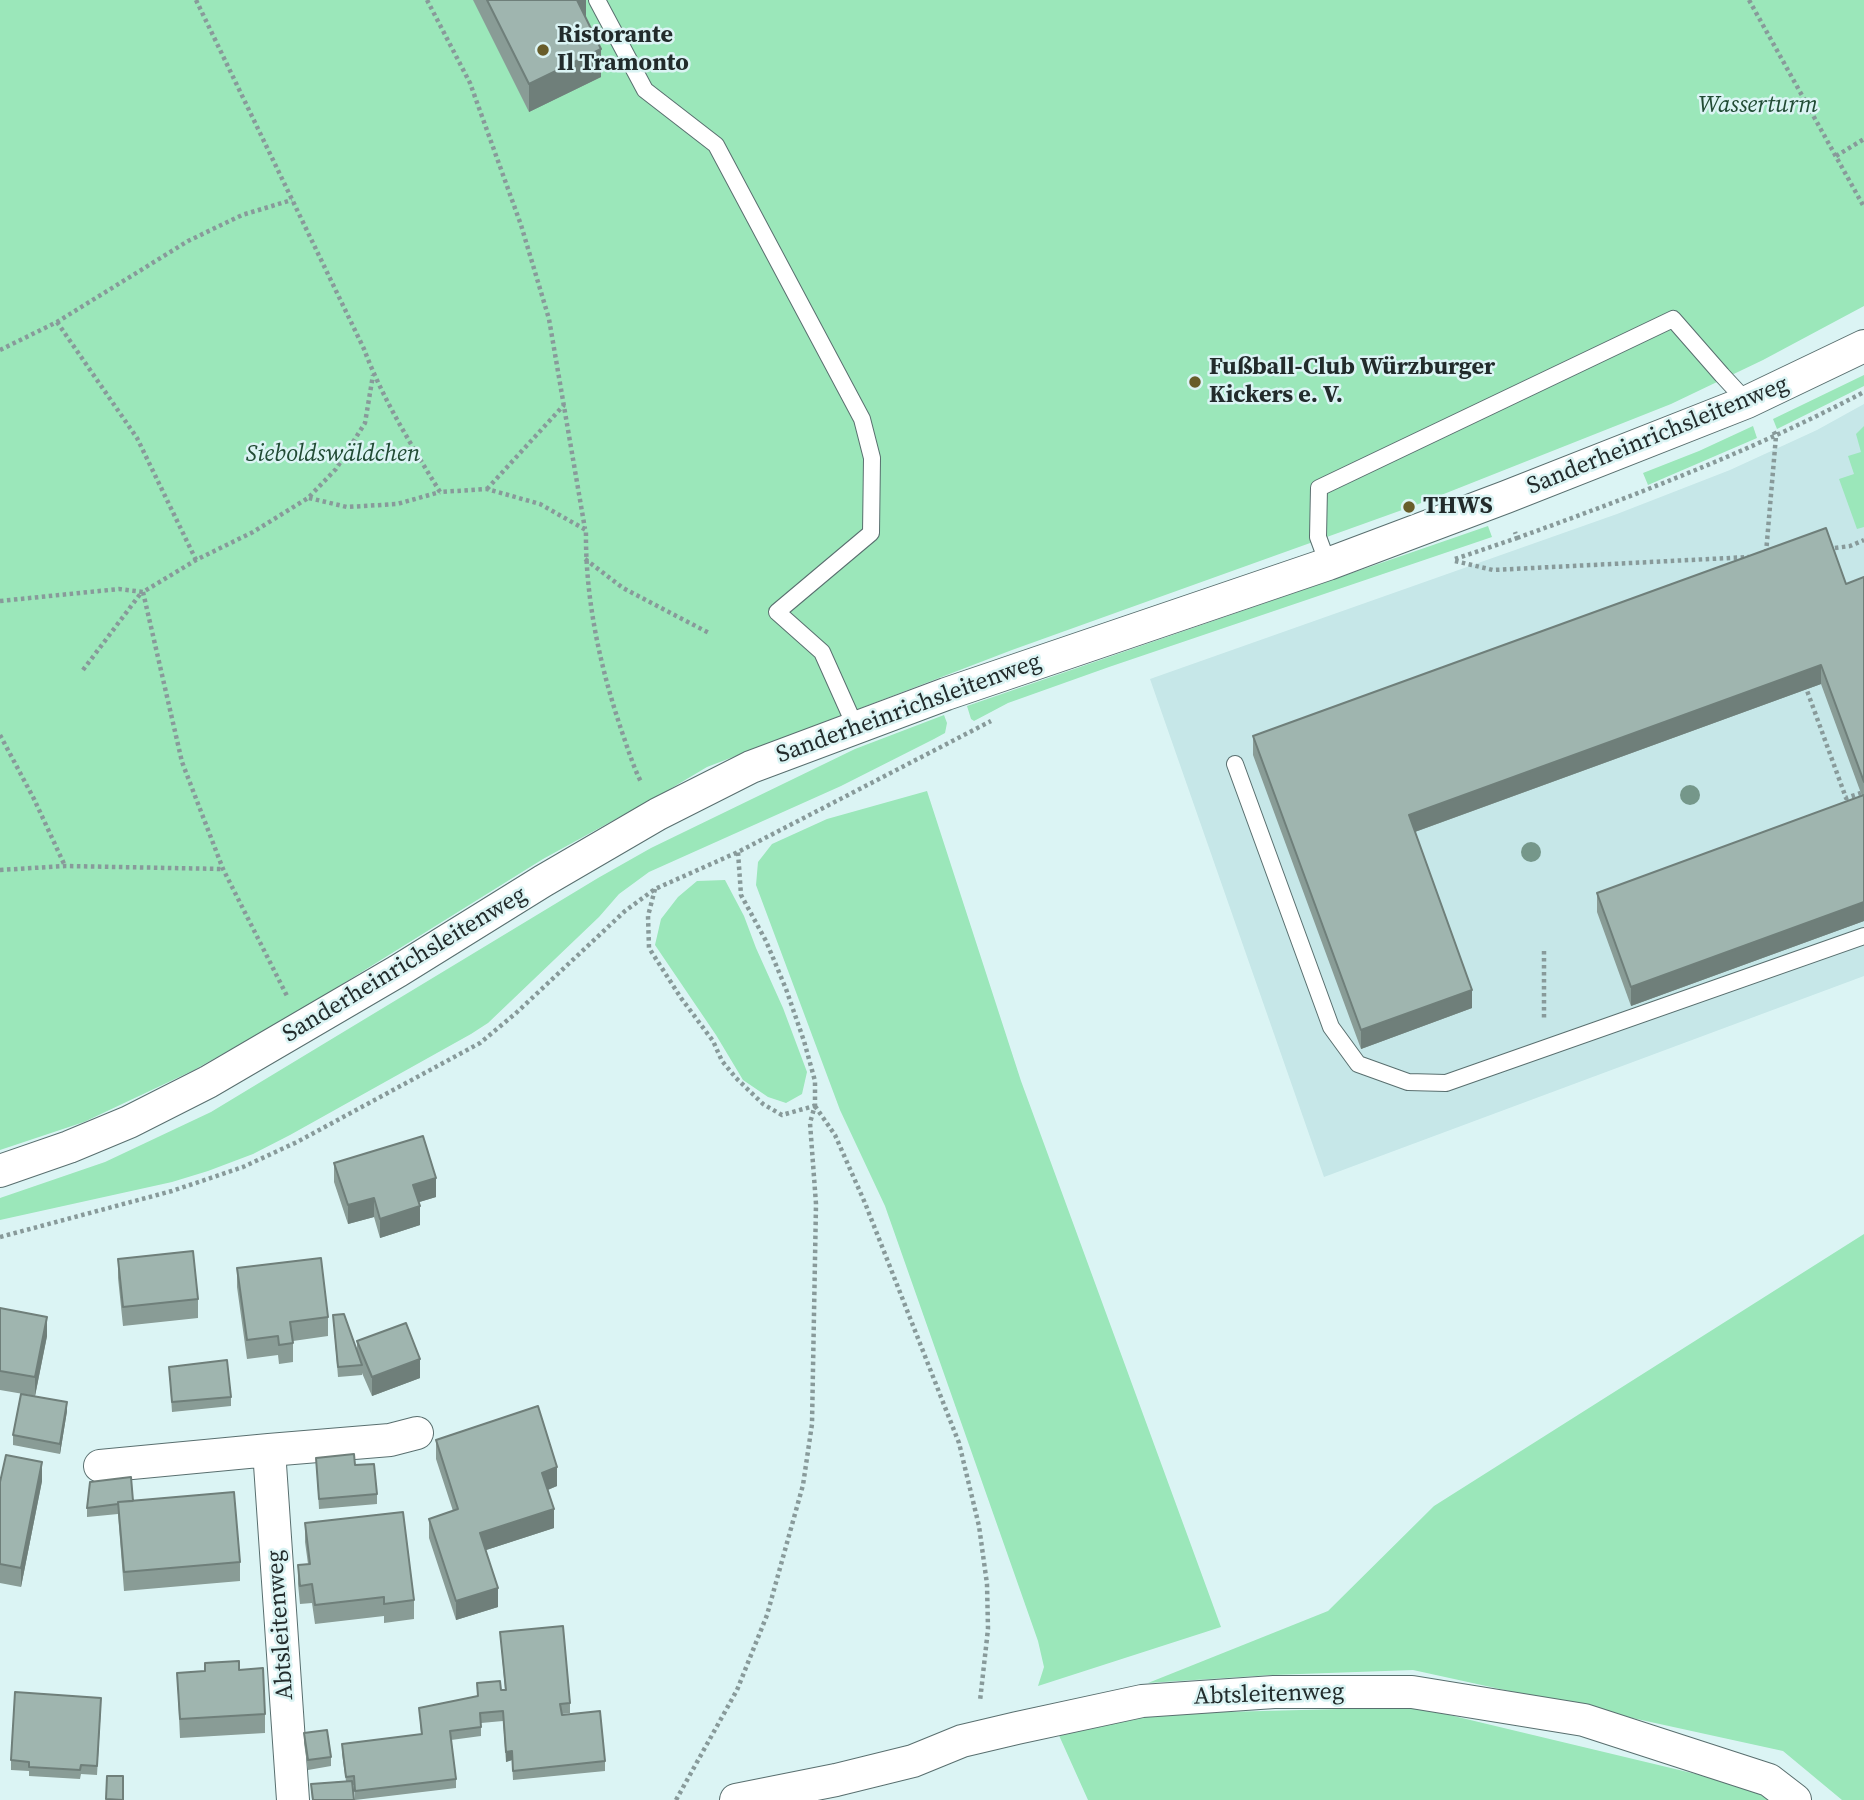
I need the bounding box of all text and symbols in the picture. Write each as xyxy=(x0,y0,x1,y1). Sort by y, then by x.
place label: Ristorante Il Tramonto xyxy=(557,22,689,78)
marker: Ristorante Il Tramonto xyxy=(535,42,551,58)
park label: Wasserturm xyxy=(1698,92,1818,120)
place label: Fußball-Club Würzburger Kickers e. V. xyxy=(1209,354,1495,410)
street label: Sanderheinrichsleitenweg xyxy=(1523,370,1793,502)
marker: Fußball-Club Würzburger Kickers e. V. xyxy=(1187,374,1203,390)
park label: Sieboldswäldchen xyxy=(246,441,420,469)
place label: THWS xyxy=(1423,493,1493,521)
marker: THWS xyxy=(1401,499,1417,515)
street label: Sanderheinrichsleitenweg xyxy=(773,648,1045,770)
street label: Sanderheinrichsleitenweg xyxy=(278,881,532,1049)
street label: Abtsleitenweg xyxy=(261,1549,301,1701)
street label: Abtsleitenweg xyxy=(1193,1678,1345,1712)

